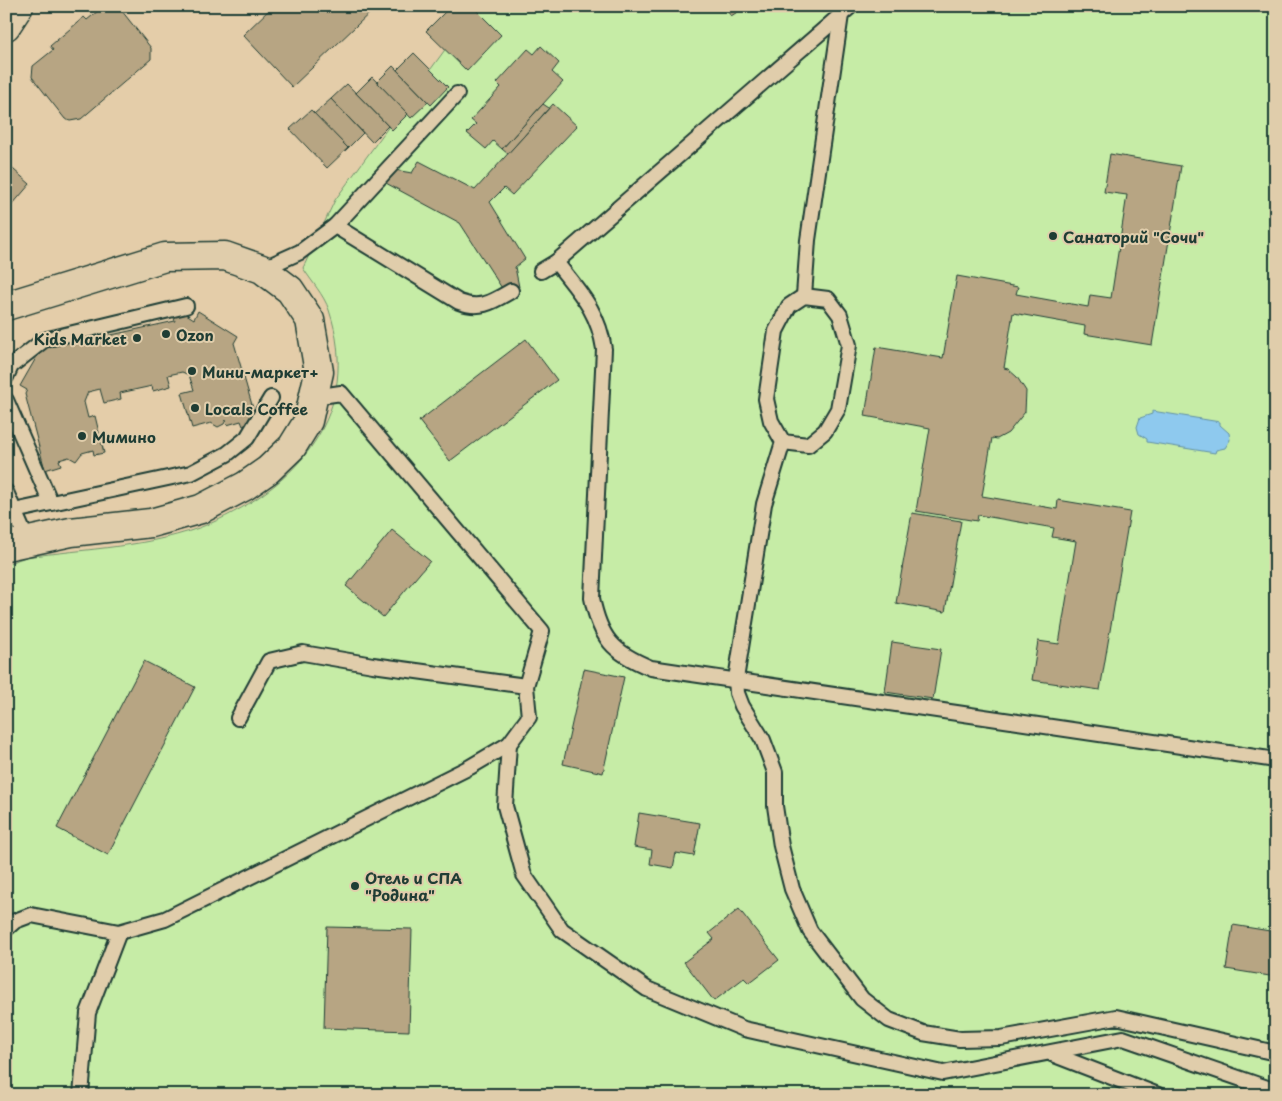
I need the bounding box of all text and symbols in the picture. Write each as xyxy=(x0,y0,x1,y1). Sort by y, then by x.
place label: Санаторий "Сочи" xyxy=(1063,225,1204,248)
marker: Санаторий "Сочи" xyxy=(1047,230,1059,242)
place label: Ozon xyxy=(176,323,214,346)
place label: Kids Market xyxy=(34,327,127,350)
marker: Ozon xyxy=(160,328,172,340)
marker: Kids Market xyxy=(131,332,143,344)
place label: Мини-маркет+ xyxy=(202,360,319,383)
marker: Мини-маркет+ xyxy=(186,365,198,377)
place label: Locals Coffee xyxy=(205,397,309,420)
marker: Locals Coffee xyxy=(189,402,201,414)
place label: Мимино xyxy=(92,425,156,448)
marker: Мимино xyxy=(76,430,88,442)
place label: Отель и СПА "Родина" xyxy=(365,866,462,906)
marker: Отель и СПА "Родина" xyxy=(349,880,361,892)

